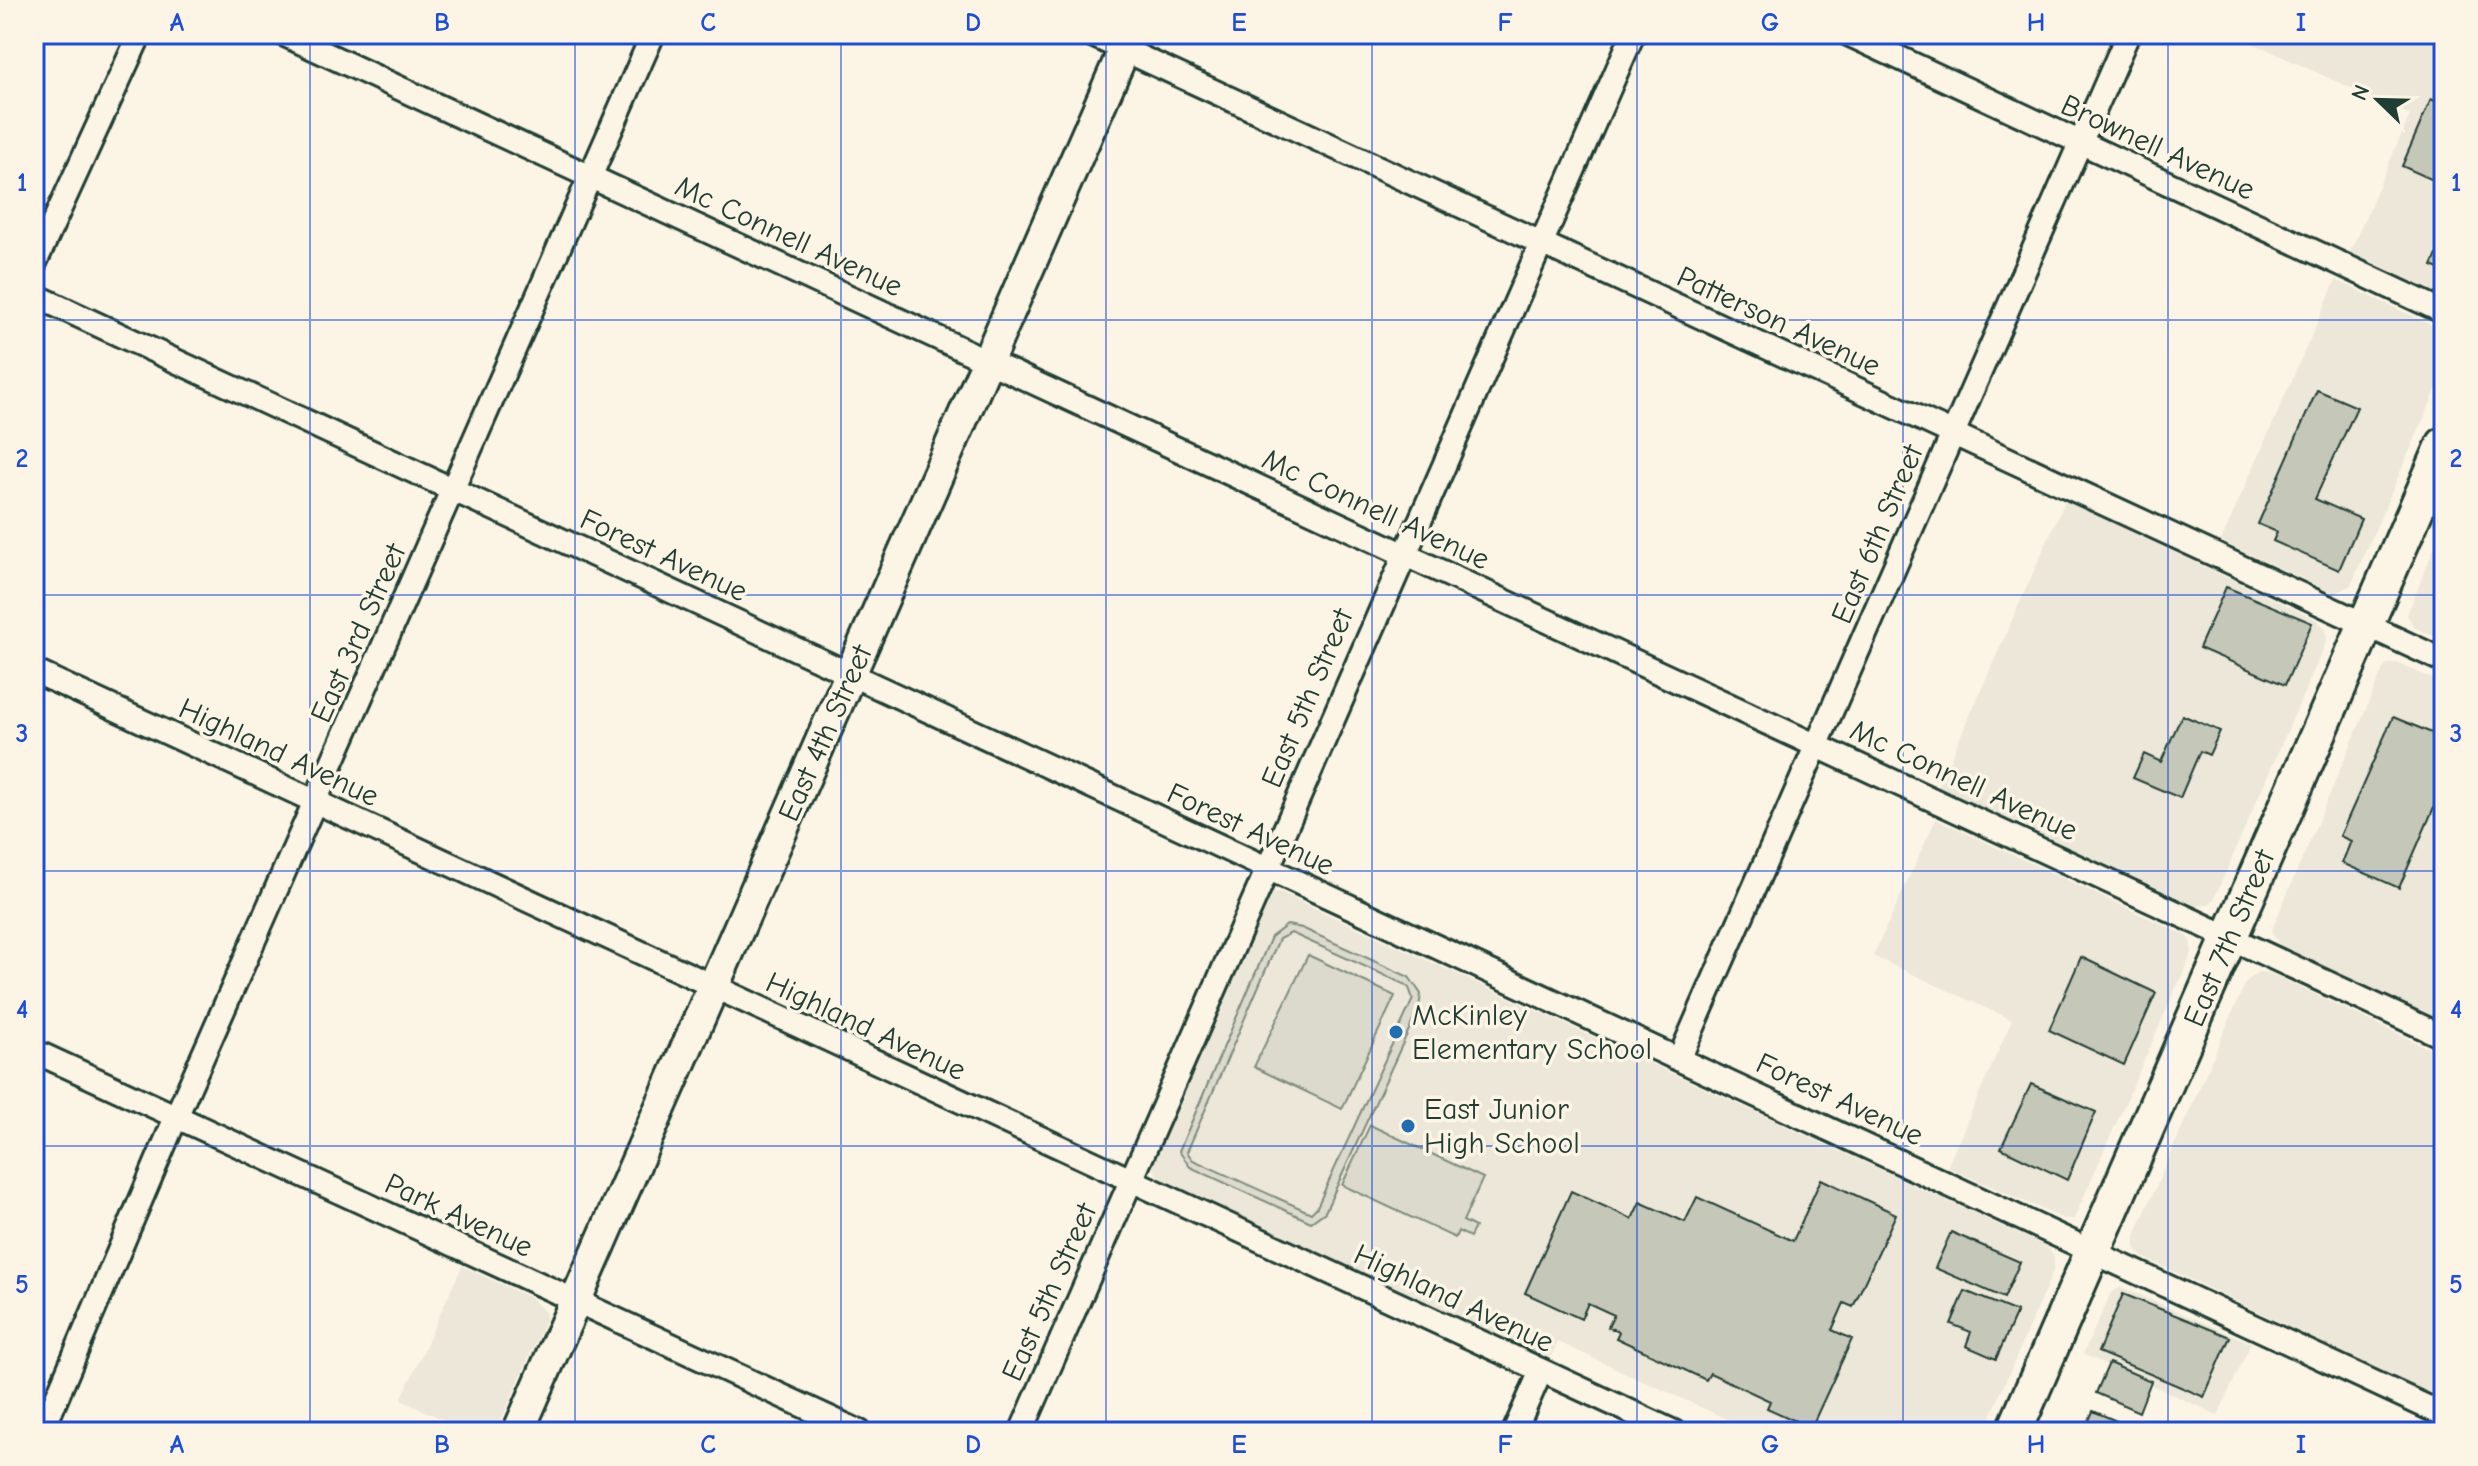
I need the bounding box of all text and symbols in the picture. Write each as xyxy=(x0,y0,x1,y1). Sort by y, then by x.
text: A xyxy=(170,8,185,38)
text: B xyxy=(434,8,450,38)
text: C xyxy=(700,8,716,38)
text: D xyxy=(965,8,981,38)
text: E xyxy=(1231,8,1247,38)
text: F xyxy=(1497,8,1513,38)
text: G xyxy=(1761,8,1779,38)
text: H xyxy=(2027,8,2045,38)
text: I xyxy=(2296,8,2306,38)
north arrow xyxy=(2338,60,2418,140)
text: N xyxy=(2346,81,2375,104)
street label: Brownell Avenue xyxy=(2055,87,2260,208)
text: 1 xyxy=(17,168,27,198)
street label: Mc Connell Avenue xyxy=(670,168,908,304)
text: 1 xyxy=(2451,168,2461,198)
street label: Patterson Avenue xyxy=(1671,259,1886,384)
street label: East 6th Street xyxy=(1824,438,1931,629)
street label: Mc Connell Avenue xyxy=(1257,441,1495,577)
text: 2 xyxy=(16,444,28,474)
text: 2 xyxy=(2450,444,2462,474)
street label: Forest Avenue xyxy=(575,501,753,609)
street label: East 3rd Street xyxy=(303,537,414,728)
street label: East 5th Street xyxy=(1254,602,1361,793)
street label: East 4th Street xyxy=(771,638,880,827)
street label: Highland Avenue xyxy=(173,691,384,814)
street label: Mc Connell Avenue xyxy=(1845,712,2083,848)
text: 3 xyxy=(16,719,28,749)
text: 3 xyxy=(2450,719,2462,749)
street label: Forest Avenue xyxy=(1162,775,1340,883)
street label: East 7th Street xyxy=(2176,843,2283,1032)
street label: Highland Avenue xyxy=(760,965,971,1088)
text: 4 xyxy=(16,995,28,1025)
text: 4 xyxy=(2450,995,2462,1025)
place label: McKinley Elementary School xyxy=(1412,998,1652,1067)
marker: McKinley Elementary School xyxy=(1387,1023,1405,1041)
street label: Forest Avenue xyxy=(1751,1045,1929,1153)
place label: East Junior High School xyxy=(1424,1092,1580,1161)
marker: East Junior High School xyxy=(1399,1117,1417,1135)
street label: Park Avenue xyxy=(379,1166,538,1265)
street label: East 5th Street xyxy=(995,1197,1105,1386)
street label: Highland Avenue xyxy=(1348,1237,1559,1360)
text: 5 xyxy=(15,1270,29,1300)
text: 5 xyxy=(2449,1270,2463,1300)
text: A xyxy=(170,1430,185,1460)
text: B xyxy=(434,1430,450,1460)
text: C xyxy=(700,1430,716,1460)
text: D xyxy=(965,1430,981,1460)
text: E xyxy=(1231,1430,1247,1460)
text: F xyxy=(1497,1430,1513,1460)
text: G xyxy=(1761,1430,1779,1460)
text: H xyxy=(2027,1430,2045,1460)
text: I xyxy=(2296,1430,2306,1460)

